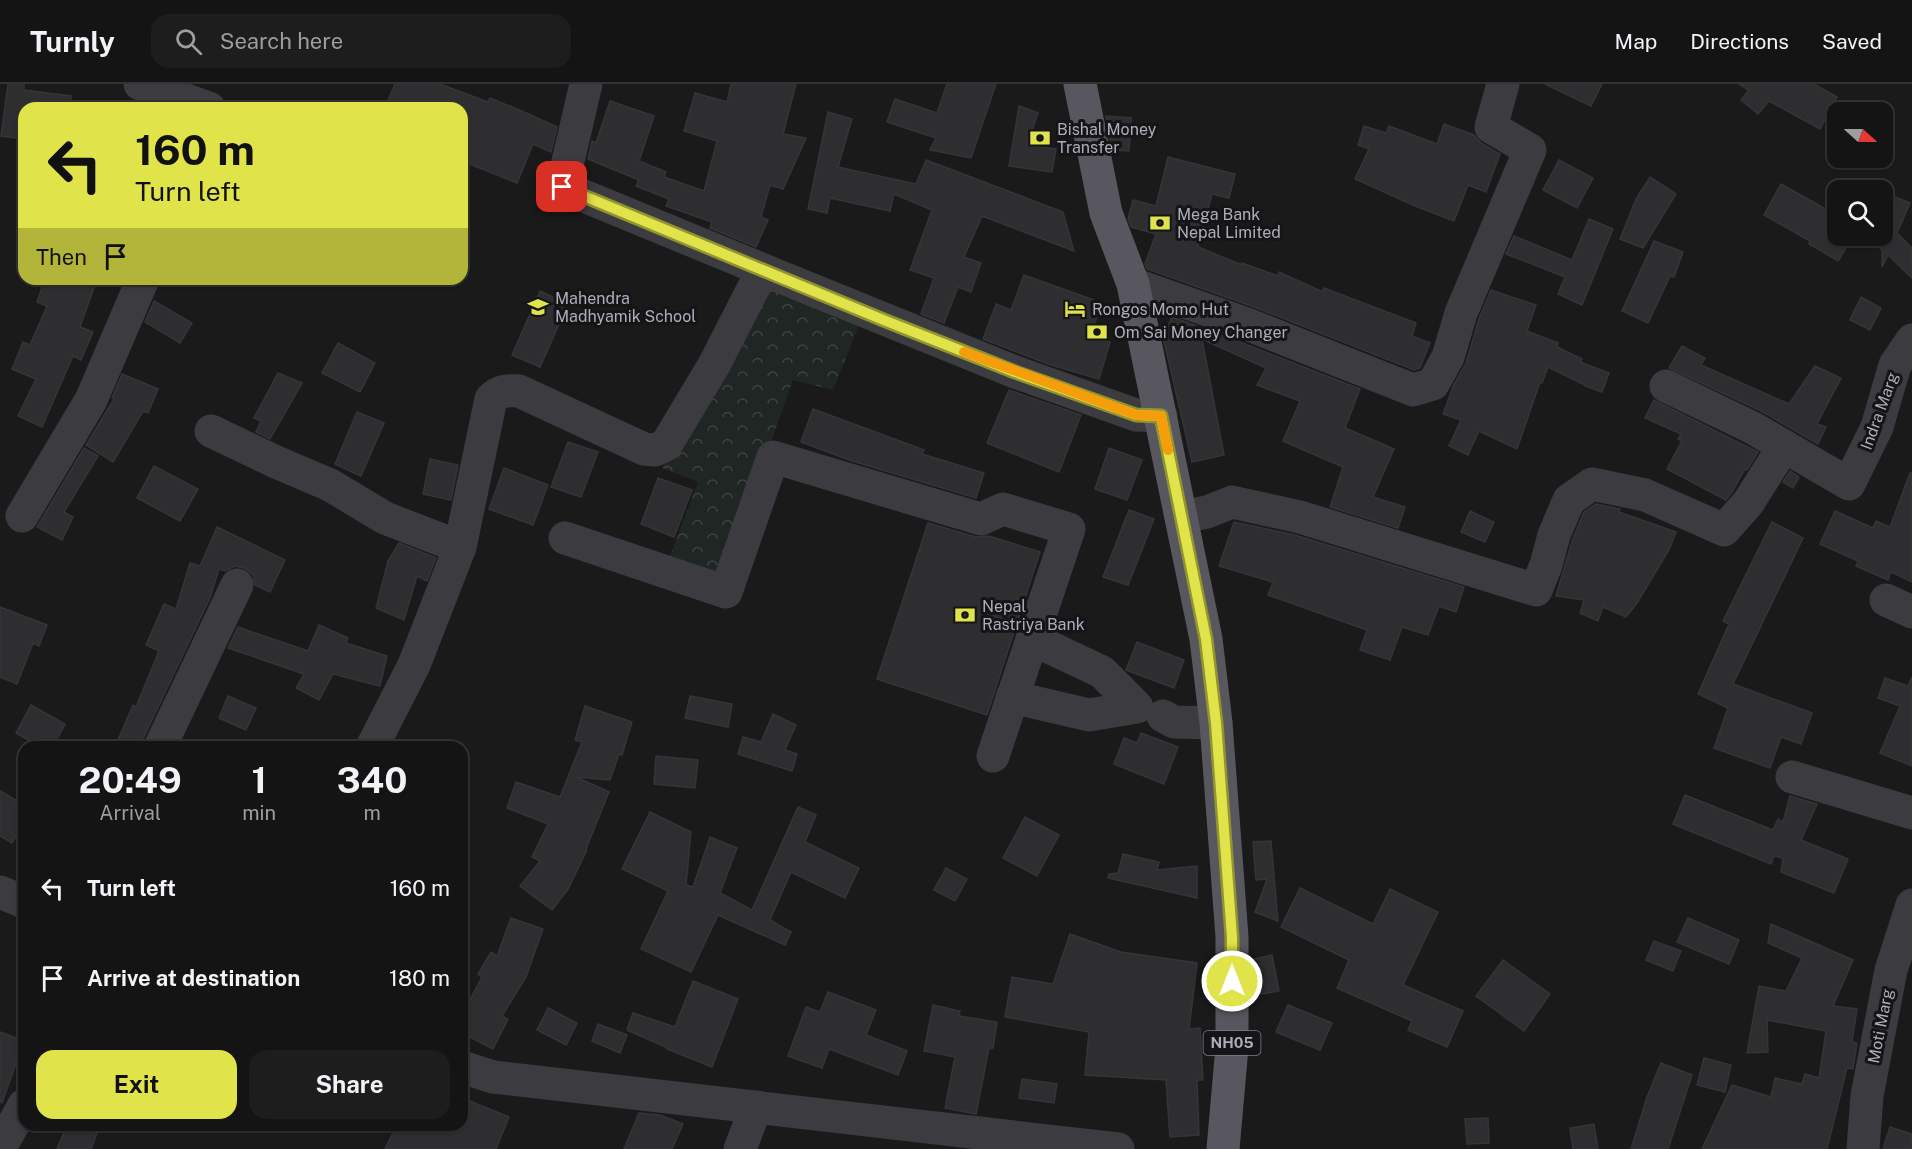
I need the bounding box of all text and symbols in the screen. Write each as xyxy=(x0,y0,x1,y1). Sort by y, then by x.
search box xyxy=(151,14,571,68)
text: Turnly xyxy=(30,25,115,58)
icon: search xyxy=(172,25,205,58)
text: Search here xyxy=(220,28,343,54)
text: Map xyxy=(1615,29,1657,54)
text: Directions xyxy=(1690,29,1789,54)
text: Saved xyxy=(1822,29,1882,54)
north arrow xyxy=(1827,102,1893,168)
map controls xyxy=(1827,102,1893,246)
place label: Bishal Money Transfer xyxy=(1057,120,1157,157)
text: 160 m xyxy=(135,125,255,174)
icon: left xyxy=(36,126,114,204)
bank icon: Bishal Money Transfer xyxy=(1028,126,1052,150)
pin xyxy=(536,161,587,212)
icon: arrive xyxy=(545,170,578,203)
text: Turn left xyxy=(135,175,241,207)
button: search xyxy=(1827,180,1893,246)
place label: Mega Bank Nepal Limited xyxy=(1177,205,1281,242)
bank icon: Mega Bank Nepal Limited xyxy=(1148,211,1172,235)
icon: arrive xyxy=(99,240,132,273)
text: Then xyxy=(36,244,87,270)
place label: Mahendra Madhyamik School xyxy=(555,289,696,326)
school or university icon: Mahendra Madhyamik School xyxy=(526,295,550,319)
hotel icon: Rongos Momo Hut xyxy=(1063,297,1087,321)
place label: Rongos Momo Hut xyxy=(1092,300,1229,319)
bank icon: Om Sai Money Changer xyxy=(1085,320,1109,344)
place label: Om Sai Money Changer xyxy=(1114,323,1288,342)
street label: Indra Marg xyxy=(1857,370,1902,452)
place label: Nepal Rastriya Bank xyxy=(982,597,1085,634)
bank icon: Nepal Rastriya Bank xyxy=(953,603,977,627)
text: 20:49 xyxy=(79,759,182,801)
text: 1 xyxy=(251,759,267,801)
text: 340 xyxy=(337,759,407,801)
text: Arrival xyxy=(99,801,161,825)
text: min xyxy=(242,801,276,825)
text: m xyxy=(363,801,381,825)
icon: left xyxy=(36,872,69,905)
text: Turn left xyxy=(87,875,176,901)
text: 160 m xyxy=(390,875,450,901)
position arrow xyxy=(1200,949,1264,1013)
icon: arrive xyxy=(36,962,69,995)
text: Arrive at destination xyxy=(87,965,300,991)
text: 180 m xyxy=(389,965,450,991)
street label: Moti Marg xyxy=(1864,987,1897,1065)
road number: NH05 xyxy=(1204,1031,1260,1055)
button: Exit xyxy=(36,1050,237,1119)
button: Share xyxy=(249,1050,450,1119)

